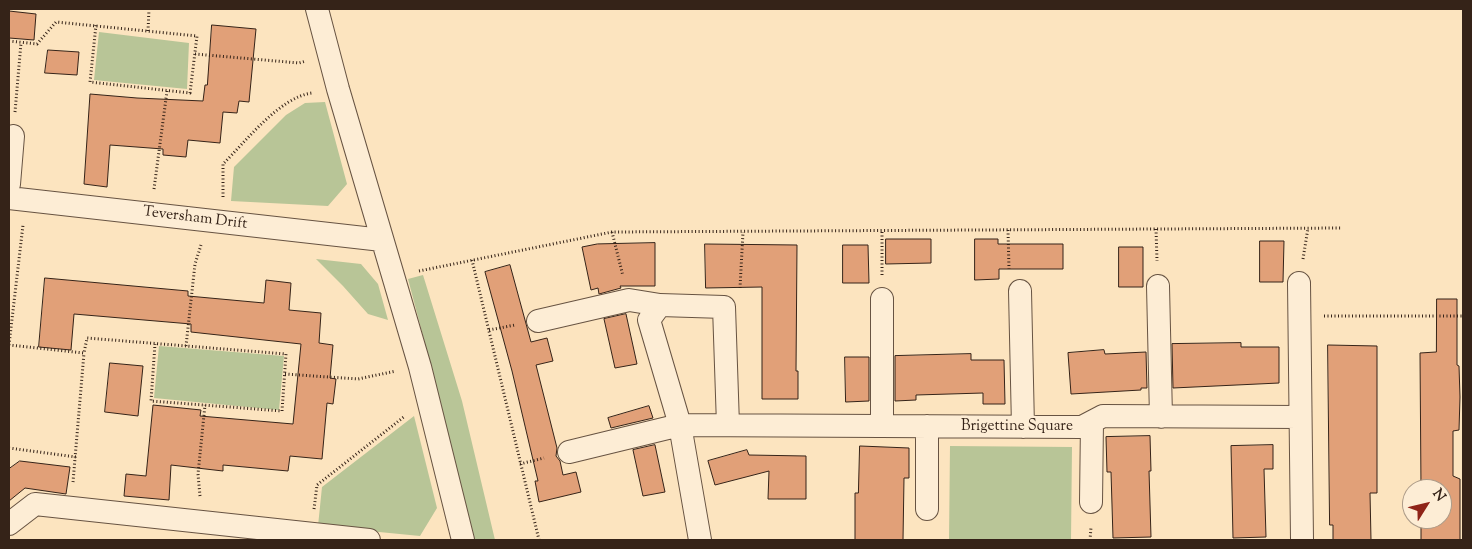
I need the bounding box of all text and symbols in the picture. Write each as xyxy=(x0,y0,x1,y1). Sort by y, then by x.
street label: Teversham Drift xyxy=(142,204,248,234)
street label: Brigettine Square xyxy=(961,418,1073,436)
north arrow xyxy=(1402,479,1452,529)
text: N xyxy=(1427,485,1450,506)

